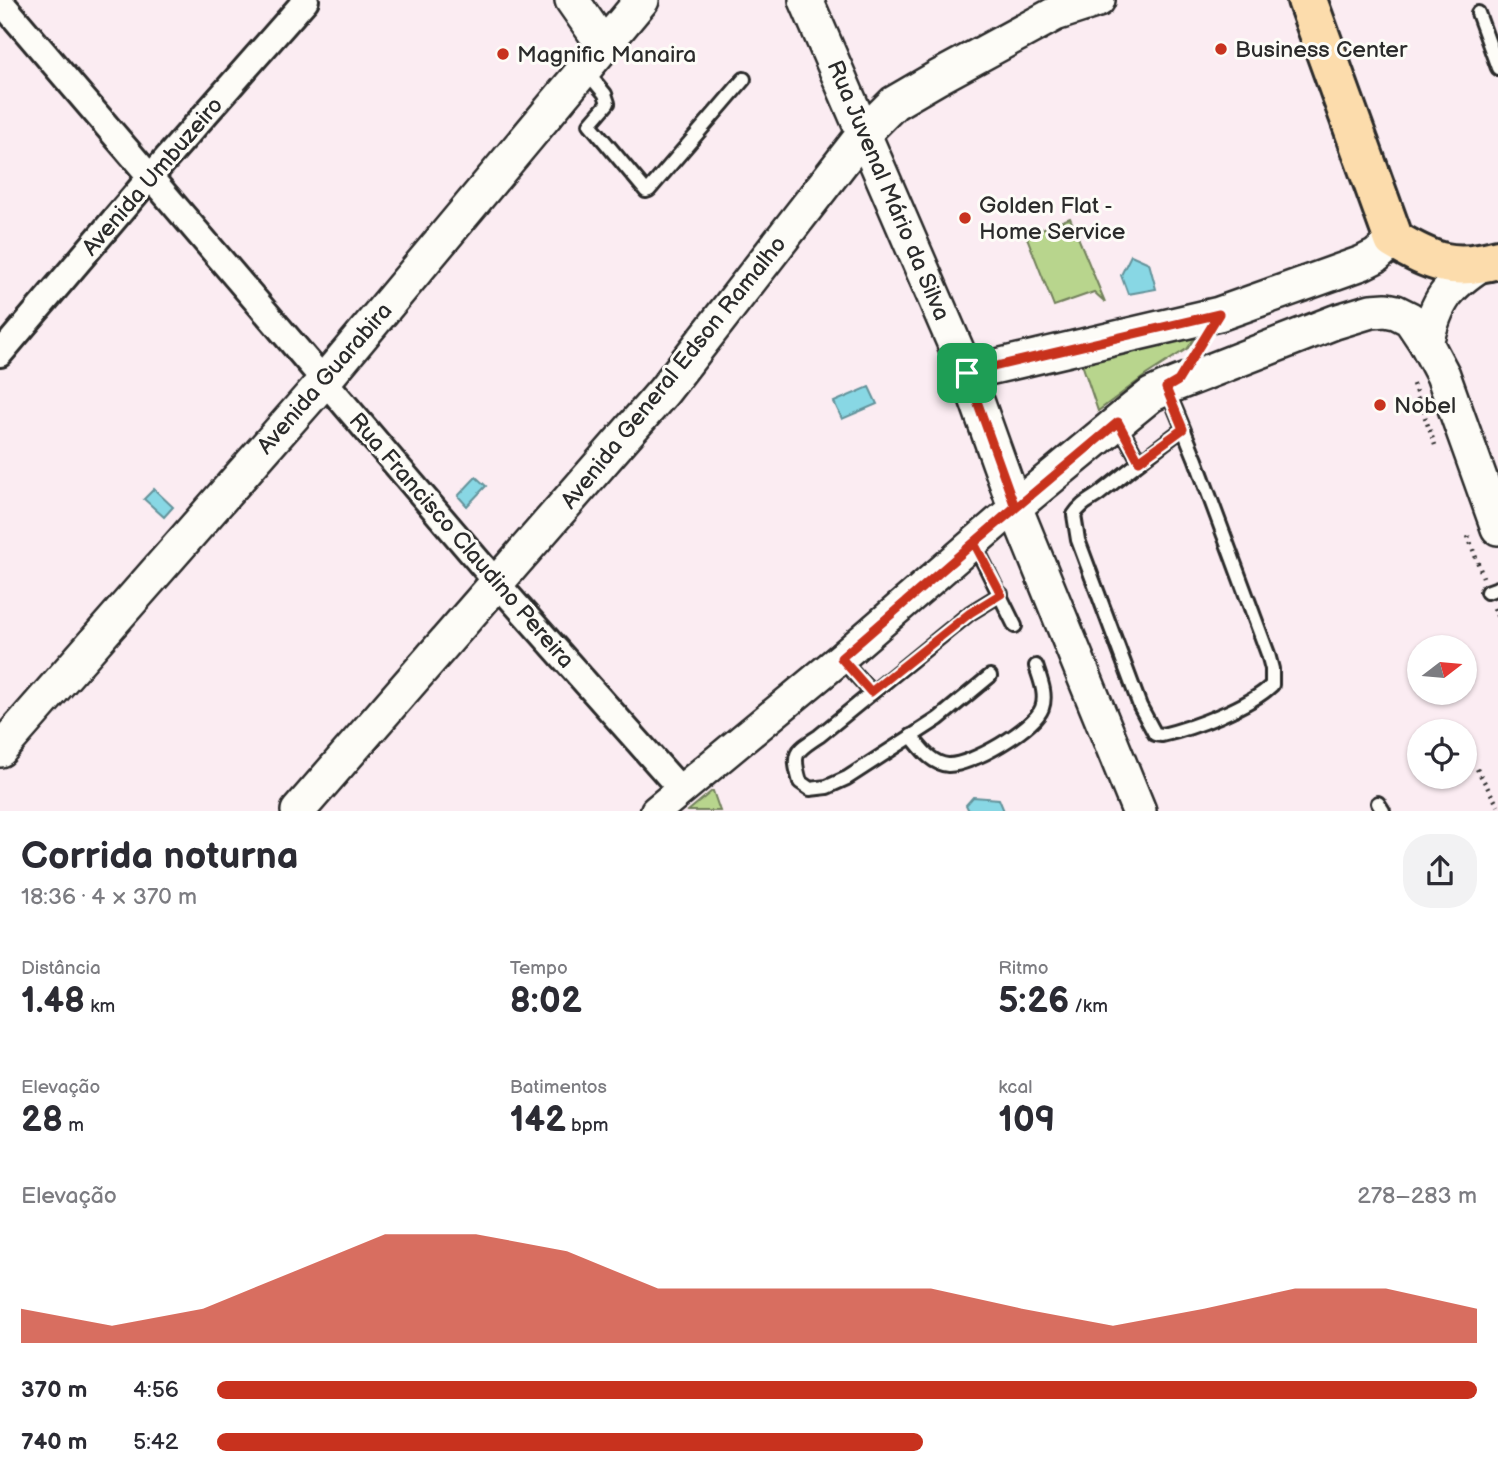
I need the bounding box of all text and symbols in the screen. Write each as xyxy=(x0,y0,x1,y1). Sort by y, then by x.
place label: Business Center xyxy=(1235,36,1408,64)
place label: Magnific Manaira xyxy=(517,41,696,69)
marker: Business Center xyxy=(1213,41,1229,57)
marker: Magnific Manaira xyxy=(495,46,511,62)
street label: Rua Juvenal Mário da Silva xyxy=(821,56,956,325)
street label: Avenida Umbuzeiro xyxy=(76,92,229,262)
place label: Golden Flat - Home Service xyxy=(979,192,1125,246)
marker: Golden Flat - Home Service xyxy=(957,210,973,226)
street label: Avenida General Edson Ramalho xyxy=(555,231,792,515)
street label: Avenida Guarabira xyxy=(251,297,398,460)
pin xyxy=(937,343,997,403)
icon: arrive xyxy=(948,354,986,392)
place label: Nobel xyxy=(1394,392,1456,420)
marker: Nobel xyxy=(1372,397,1388,413)
street label: Rua Francisco Claudino Pereira xyxy=(343,407,580,674)
north arrow xyxy=(1407,635,1477,705)
map controls xyxy=(1407,635,1477,789)
button: locate xyxy=(1407,719,1477,789)
text: Corrida noturna xyxy=(21,834,299,879)
button: share xyxy=(1403,834,1477,908)
text: 18:36 · 4 × 370 m xyxy=(21,883,197,911)
text: Distância xyxy=(21,957,101,980)
text: Tempo xyxy=(510,957,568,980)
text: Ritmo xyxy=(998,957,1049,980)
text: 1.48 xyxy=(21,980,85,1023)
text: 8:02 xyxy=(510,980,582,1023)
text: 5:26 xyxy=(998,980,1069,1023)
text: km xyxy=(85,995,115,1018)
text: /km xyxy=(1069,995,1108,1018)
text: Elevação xyxy=(21,1076,100,1099)
text: Batimentos xyxy=(510,1076,607,1099)
text: kcal xyxy=(998,1076,1032,1099)
text: 28 xyxy=(21,1099,63,1142)
text: 142 xyxy=(510,1099,566,1142)
text: 109 xyxy=(998,1099,1055,1142)
text: m xyxy=(63,1114,84,1137)
text: bpm xyxy=(566,1114,609,1137)
text: Elevação xyxy=(21,1182,117,1210)
text: 278–283 m xyxy=(1357,1182,1477,1210)
text: 370 m xyxy=(21,1376,87,1404)
text: 4:56 xyxy=(133,1376,179,1404)
text: 740 m xyxy=(21,1428,87,1456)
text: 5:42 xyxy=(133,1428,178,1456)

